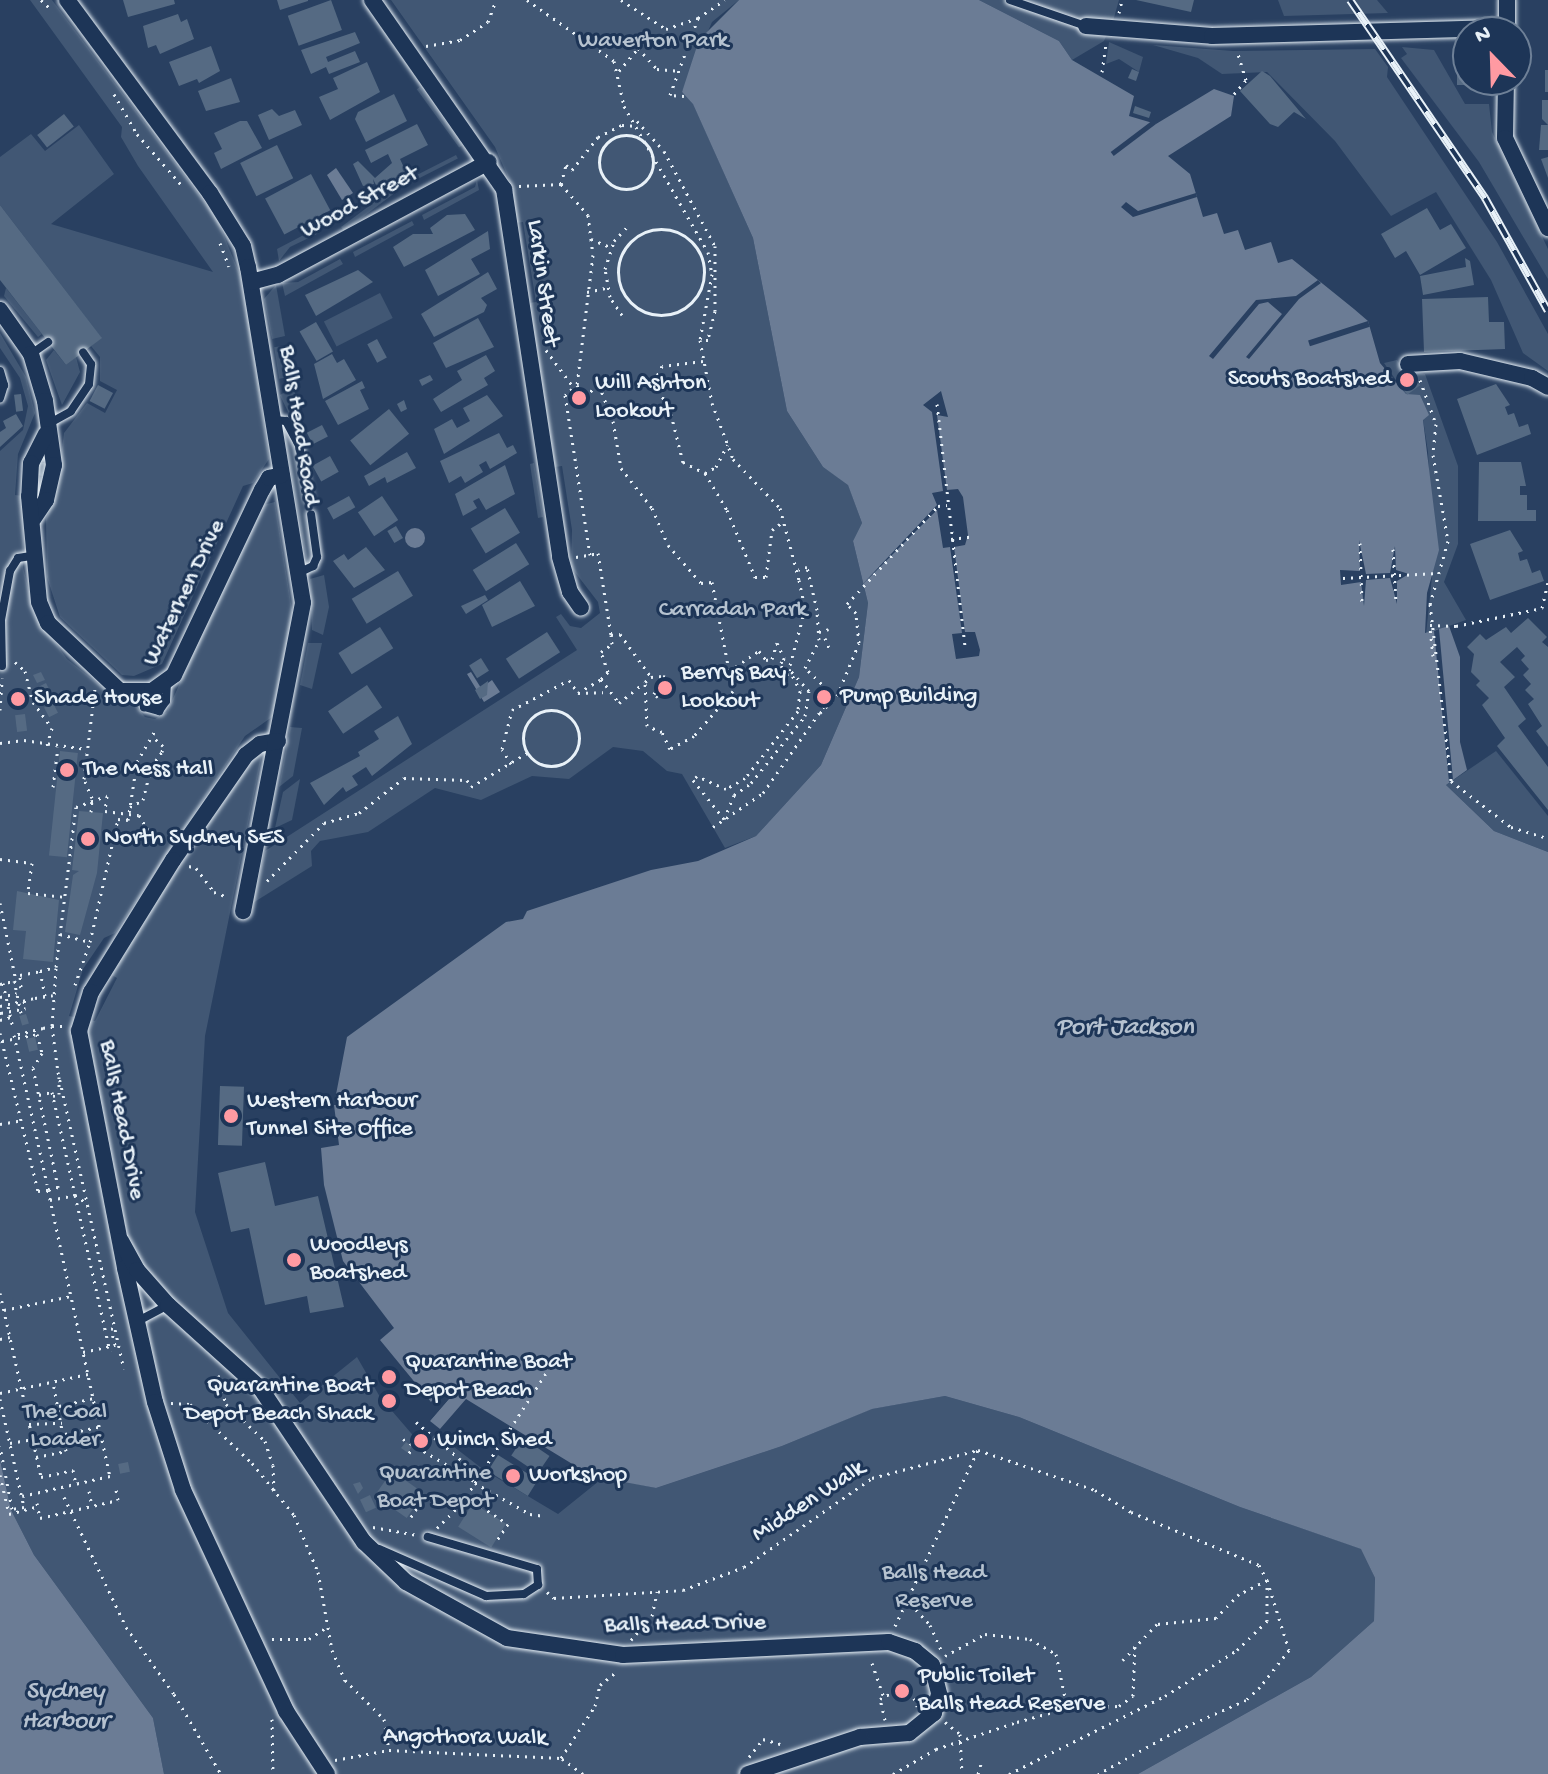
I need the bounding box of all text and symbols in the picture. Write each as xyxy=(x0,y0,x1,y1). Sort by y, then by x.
north arrow xyxy=(1452,16,1532,96)
text: N xyxy=(1472,21,1495,51)
park label: Waverton Park xyxy=(578,28,728,56)
street label: Wood Street xyxy=(296,160,424,246)
street label: Larkin Street xyxy=(519,218,565,348)
street label: Balls Head Road xyxy=(271,344,325,508)
place label: Scouts Boatshed xyxy=(1228,366,1391,394)
place label: Will Ashton Lookout xyxy=(595,370,706,426)
marker: Scouts Boatshed xyxy=(1398,371,1416,389)
marker: Will Ashton Lookout xyxy=(570,389,588,407)
street label: Waterhen Drive xyxy=(137,515,233,671)
park label: Carradah Park xyxy=(659,597,807,625)
place label: Berrys Bay Lookout xyxy=(681,660,786,716)
marker: Berrys Bay Lookout xyxy=(656,679,674,697)
place label: Pump Building xyxy=(840,683,977,711)
place label: Shade House xyxy=(34,685,162,713)
marker: Pump Building xyxy=(815,688,833,706)
marker: Shade House xyxy=(9,690,27,708)
place label: The Mess Hall xyxy=(83,756,213,784)
marker: The Mess Hall xyxy=(58,761,76,779)
place label: North Sydney SES xyxy=(104,825,285,853)
marker: North Sydney SES xyxy=(79,830,97,848)
water label: Port Jackson xyxy=(1056,1013,1194,1045)
street label: Balls Head Drive xyxy=(91,1038,151,1202)
place label: Western Harbour Tunnel Site Office xyxy=(247,1088,417,1144)
marker: Western Harbour Tunnel Site Office xyxy=(222,1107,240,1125)
place label: Woodleys Boatshed xyxy=(310,1232,408,1288)
marker: Woodleys Boatshed xyxy=(285,1251,303,1269)
place label: Quarantine Boat Depot Beach xyxy=(405,1349,571,1405)
marker: Quarantine Boat Depot Beach xyxy=(380,1368,398,1386)
place label: Quarantine Boat Depot Beach Shack xyxy=(184,1373,373,1429)
marker: Quarantine Boat Depot Beach Shack xyxy=(380,1392,398,1410)
park label: The Coal Loader xyxy=(23,1399,107,1455)
place label: Winch Shed xyxy=(437,1427,551,1455)
marker: Winch Shed xyxy=(412,1432,430,1450)
street label: Midden Walk xyxy=(747,1455,871,1549)
park label: Quarantine Boat Depot xyxy=(377,1460,493,1516)
place label: Workshop xyxy=(529,1462,627,1490)
marker: Workshop xyxy=(504,1467,522,1485)
park label: Balls Head Reserve xyxy=(882,1560,986,1616)
street label: Balls Head Drive xyxy=(604,1609,766,1641)
place label: Public Toilet Balls Head Reserve xyxy=(918,1663,1105,1719)
water label: Sydney Harbour xyxy=(21,1677,109,1738)
marker: Public Toilet Balls Head Reserve xyxy=(893,1682,911,1700)
street label: Angothora Walk xyxy=(383,1722,547,1754)

